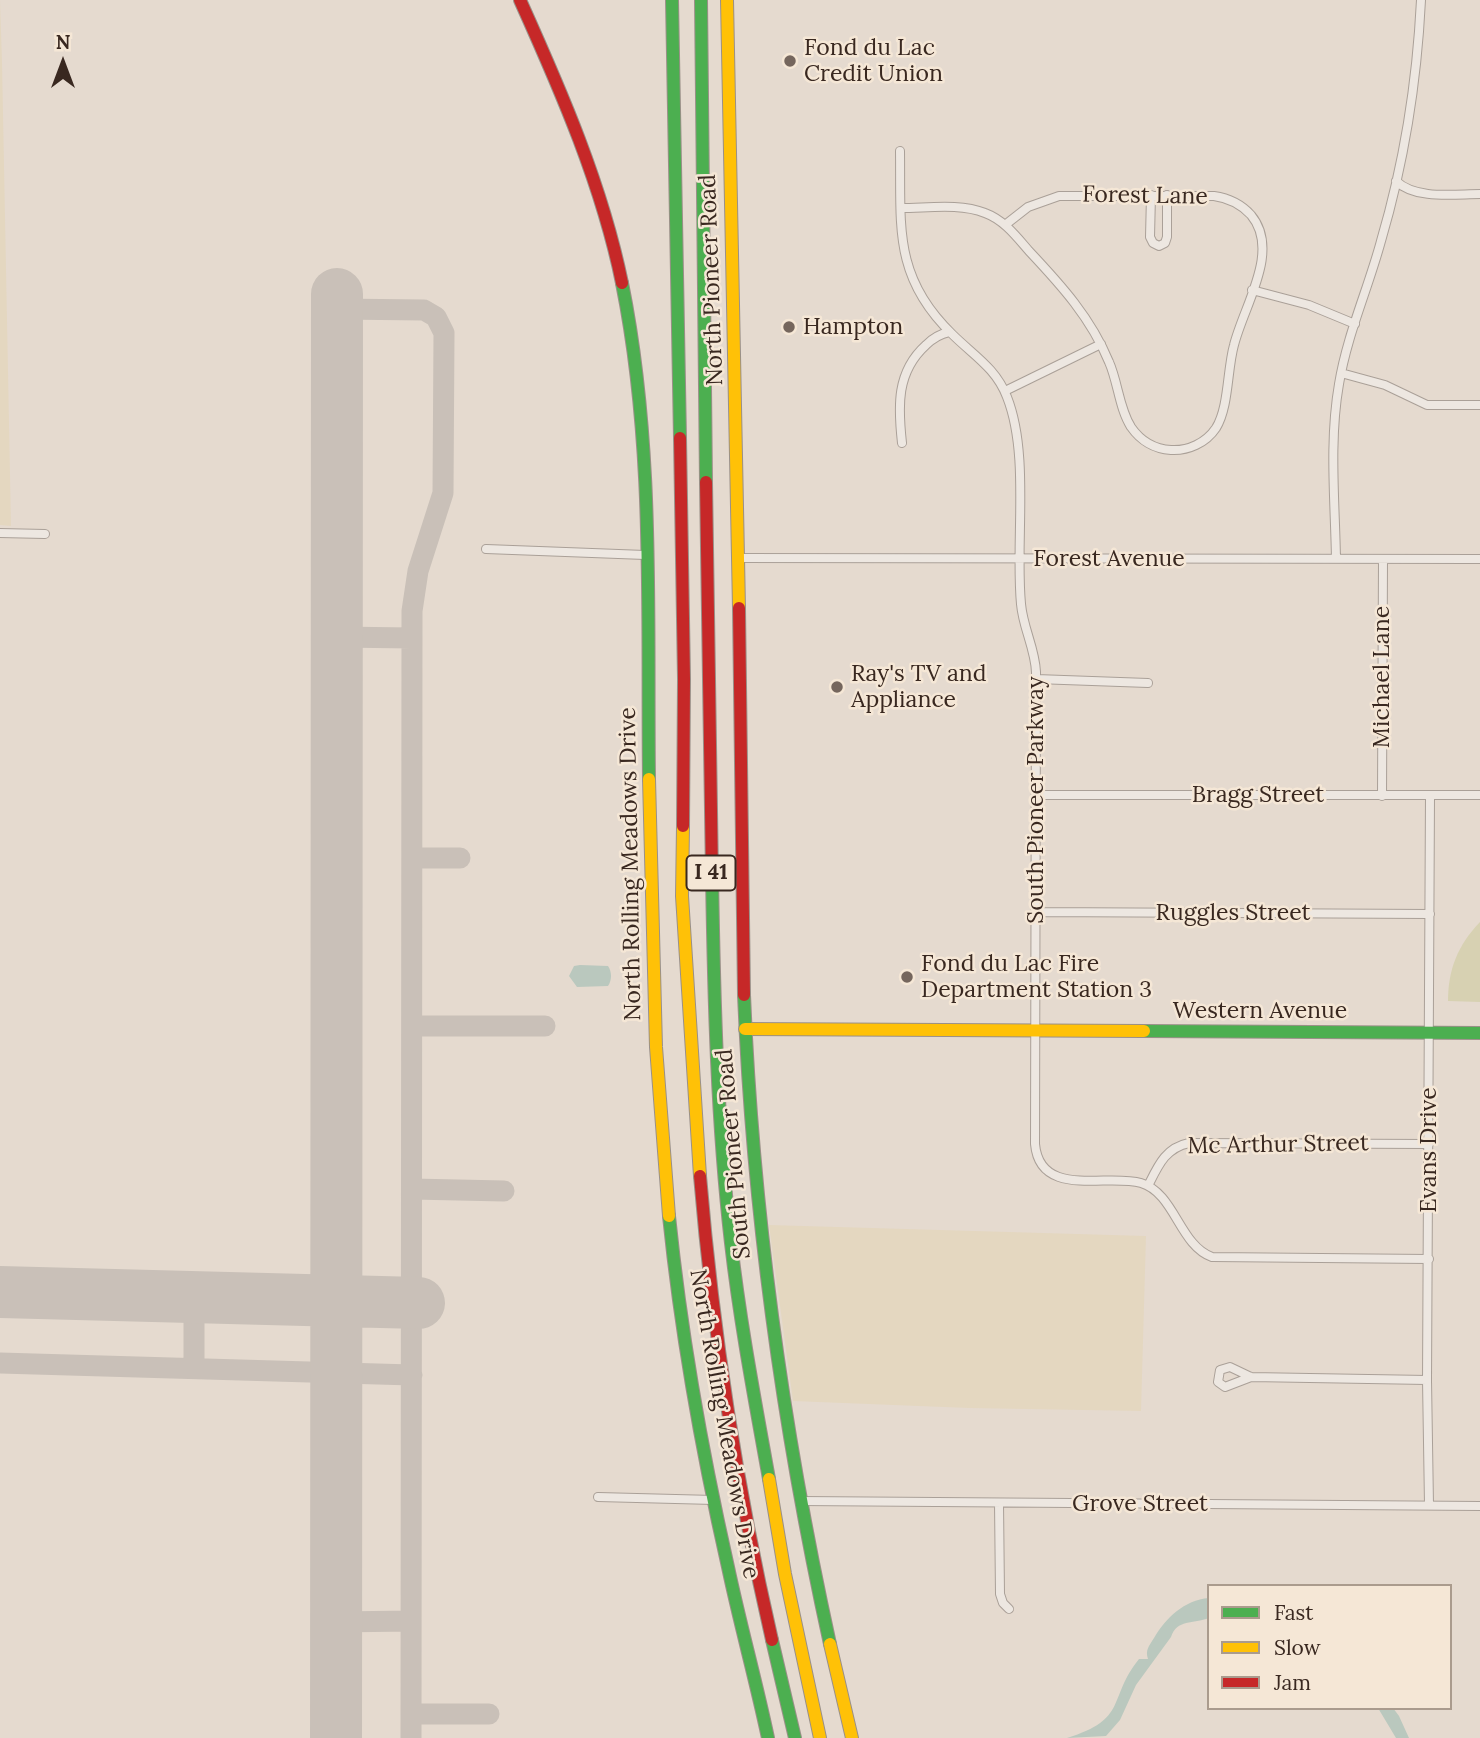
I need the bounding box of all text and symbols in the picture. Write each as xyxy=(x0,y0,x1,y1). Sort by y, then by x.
north arrow xyxy=(28,28,98,98)
text: N xyxy=(56,30,70,54)
place label: Fond du Lac Credit Union xyxy=(804,34,943,88)
marker: Fond du Lac Credit Union xyxy=(782,53,798,69)
street label: North Pioneer Road xyxy=(695,174,729,386)
street label: Forest Lane xyxy=(1082,181,1208,211)
place label: Hampton xyxy=(803,313,903,341)
marker: Hampton xyxy=(781,319,797,335)
street label: Forest Avenue xyxy=(1033,545,1185,573)
street label: Michael Lane xyxy=(1368,606,1396,748)
place label: Ray's TV and Appliance xyxy=(851,660,987,714)
street label: South Pioneer Parkway xyxy=(1022,676,1050,924)
marker: Ray's TV and Appliance xyxy=(829,679,845,695)
street label: North Rolling Meadows Drive xyxy=(614,707,648,1021)
street label: Bragg Street xyxy=(1192,781,1324,809)
road number: I 41 xyxy=(686,856,736,890)
street label: Ruggles Street xyxy=(1156,899,1310,927)
place label: Fond du Lac Fire Department Station 3 xyxy=(921,950,1152,1004)
marker: Fond du Lac Fire Department Station 3 xyxy=(899,969,915,985)
street label: Western Avenue xyxy=(1173,997,1347,1025)
street label: South Pioneer Road xyxy=(711,1048,757,1260)
street label: Evans Drive xyxy=(1415,1087,1443,1213)
street label: Mc Arthur Street xyxy=(1187,1130,1369,1160)
street label: North Rolling Meadows Drive xyxy=(683,1267,765,1581)
street label: Grove Street xyxy=(1072,1490,1208,1518)
legend xyxy=(1207,1584,1452,1710)
text: Fast xyxy=(1274,1599,1313,1626)
text: Slow xyxy=(1274,1634,1321,1661)
text: Jam xyxy=(1274,1669,1311,1696)

